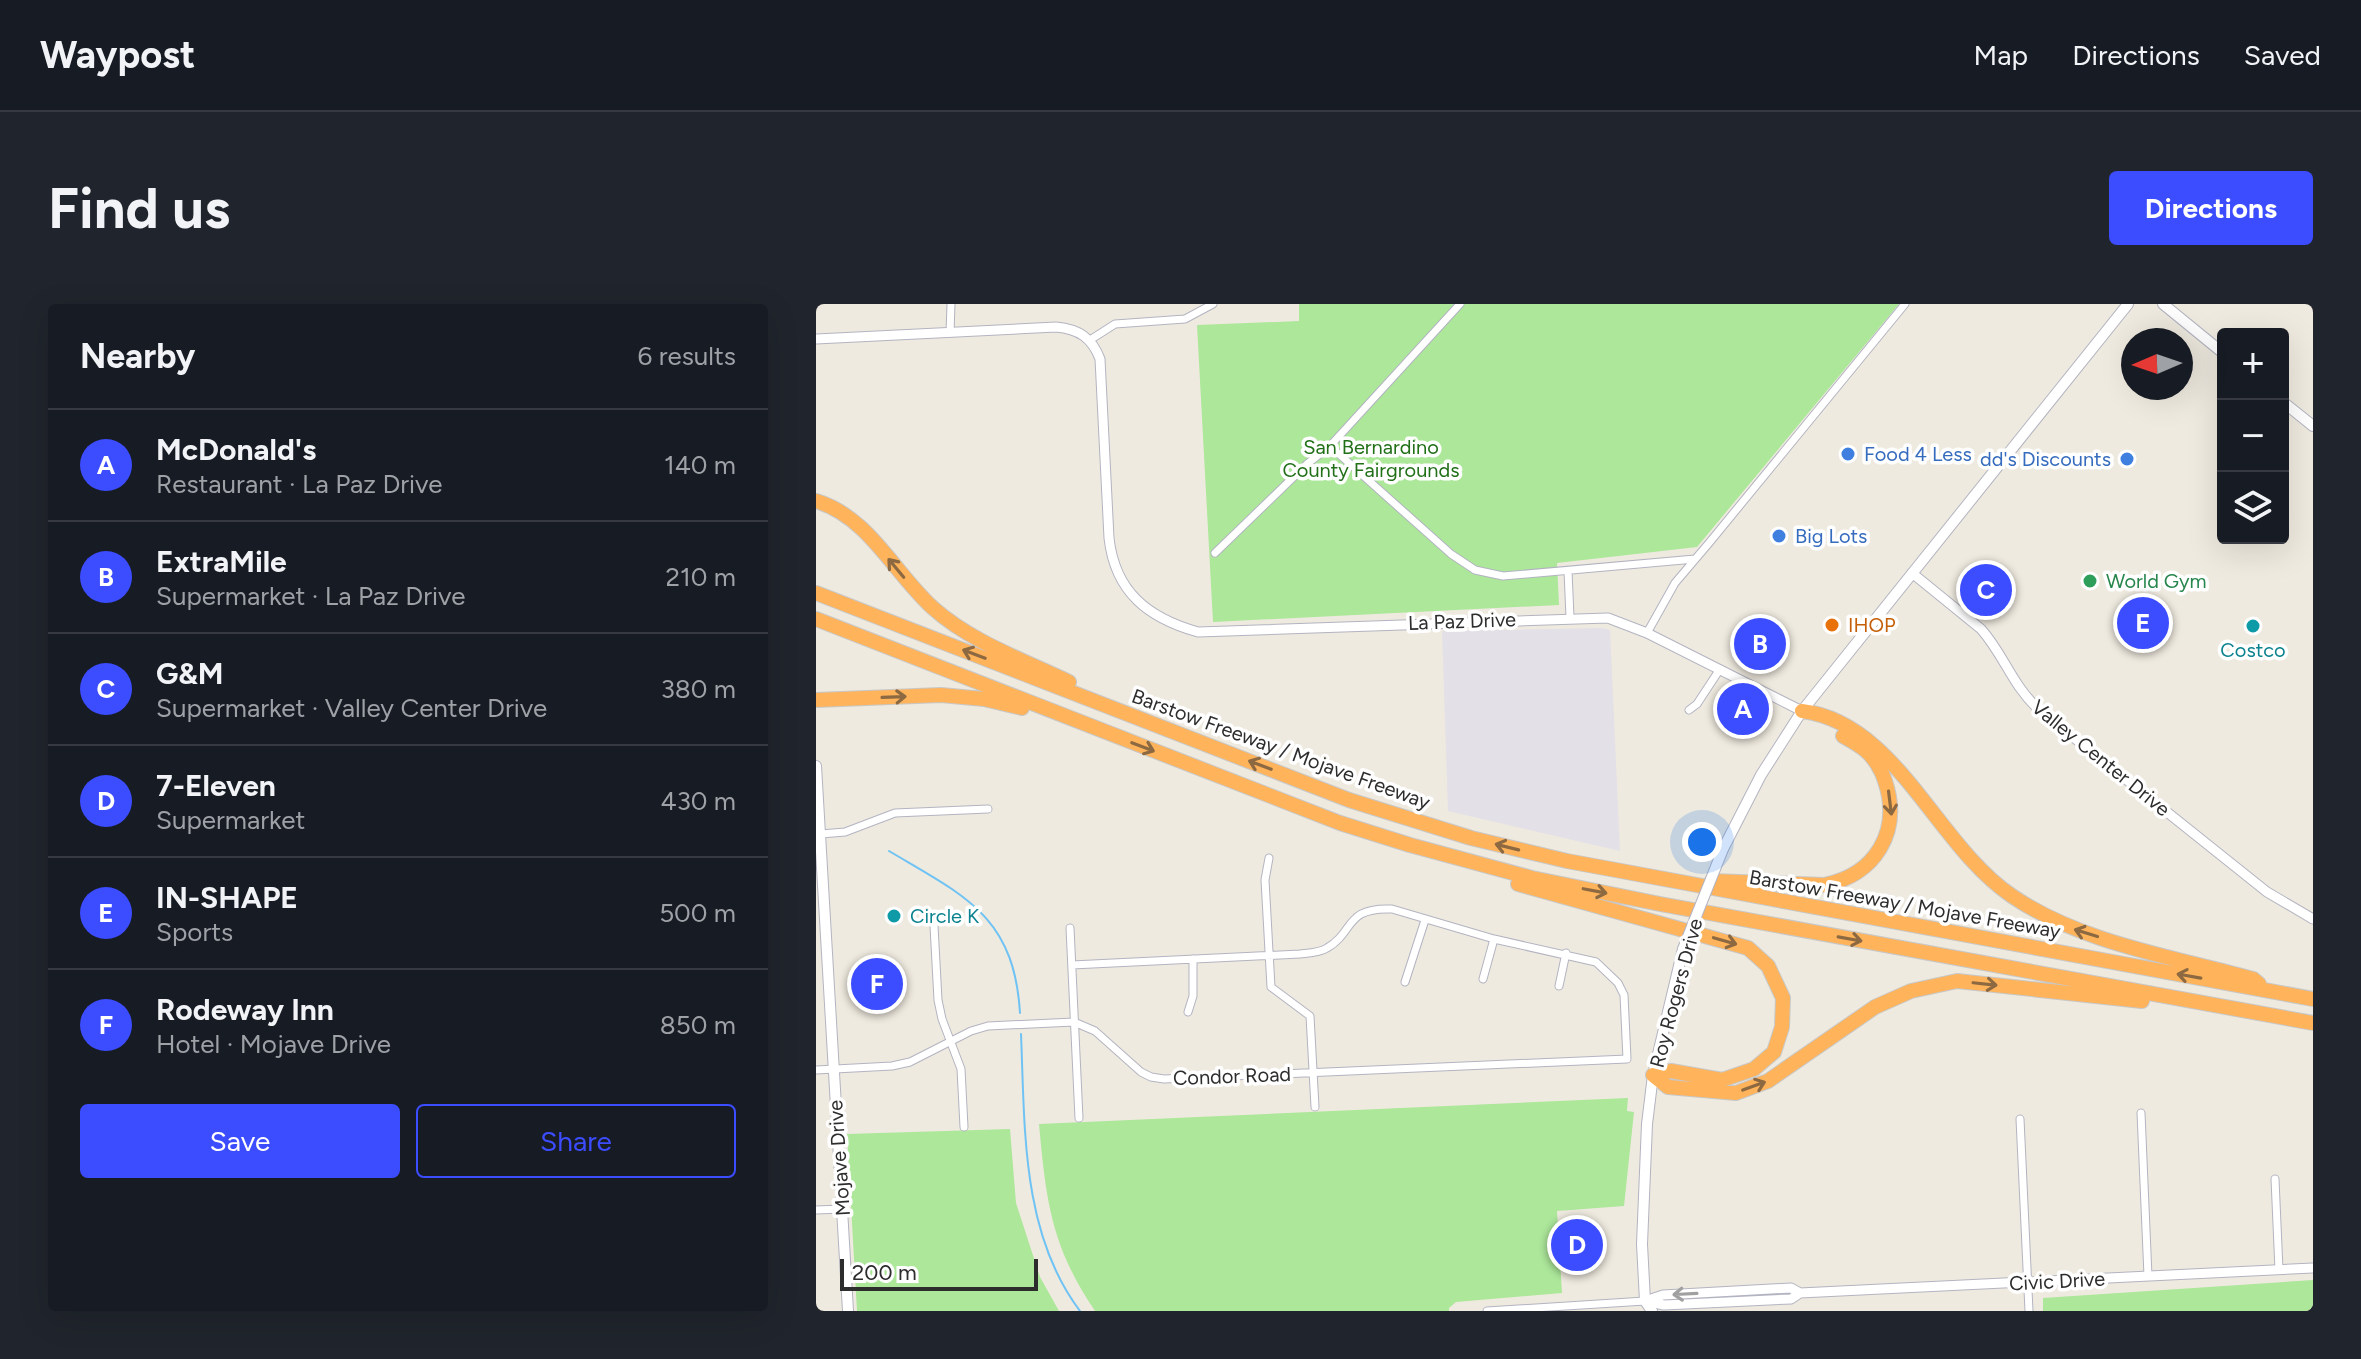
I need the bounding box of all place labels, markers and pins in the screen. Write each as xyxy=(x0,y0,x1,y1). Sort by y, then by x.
place label: Food 4 Less xyxy=(1864,442,1972,466)
marker: Food 4 Less xyxy=(1839,445,1857,463)
place label: dd's Discounts xyxy=(1980,447,2111,471)
marker: dd's Discounts xyxy=(2118,450,2136,468)
place label: Big Lots xyxy=(1795,524,1867,548)
marker: Big Lots xyxy=(1770,527,1788,545)
pin: C xyxy=(1960,560,2012,620)
place label: World Gym xyxy=(2106,569,2207,593)
marker: World Gym xyxy=(2081,572,2099,590)
pin: E xyxy=(2117,593,2169,653)
place label: IHOP xyxy=(1848,613,1896,637)
pin: B xyxy=(1734,614,1786,674)
marker: IHOP xyxy=(1823,616,1841,634)
marker: Costco xyxy=(2244,617,2262,635)
place label: Costco xyxy=(2220,638,2286,662)
pin: A xyxy=(1717,679,1769,739)
place label: Circle K xyxy=(910,904,980,928)
marker: Circle K xyxy=(885,907,903,925)
pin: F xyxy=(851,954,903,1014)
pin: D xyxy=(1551,1215,1603,1275)

